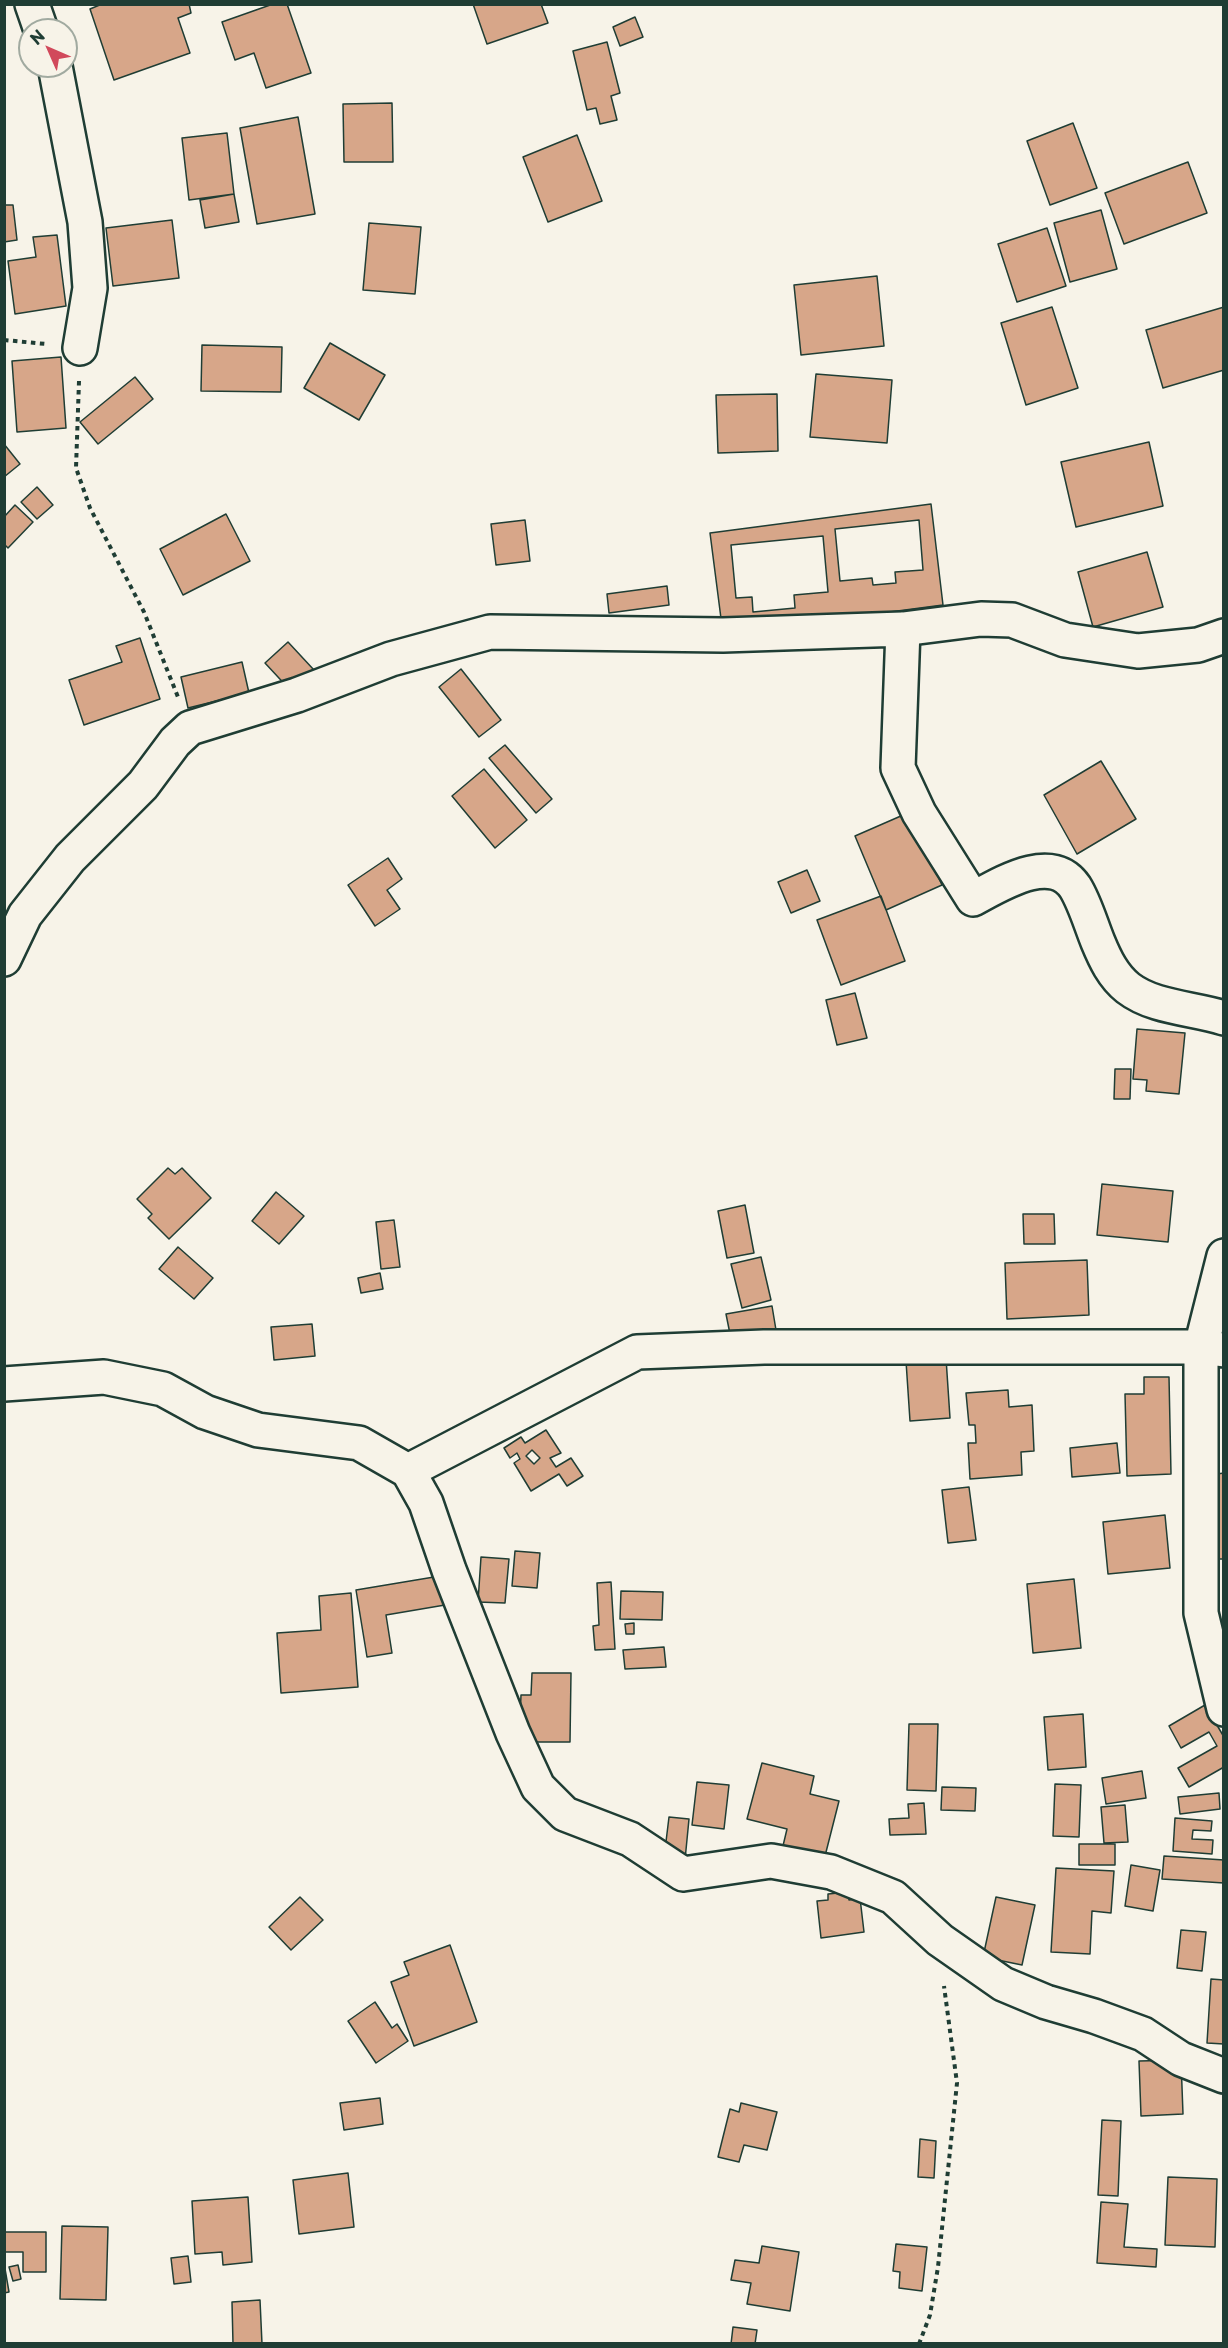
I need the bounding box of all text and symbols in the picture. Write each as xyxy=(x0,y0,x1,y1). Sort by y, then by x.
north arrow xyxy=(18,18,78,78)
text: N xyxy=(24,24,50,50)

